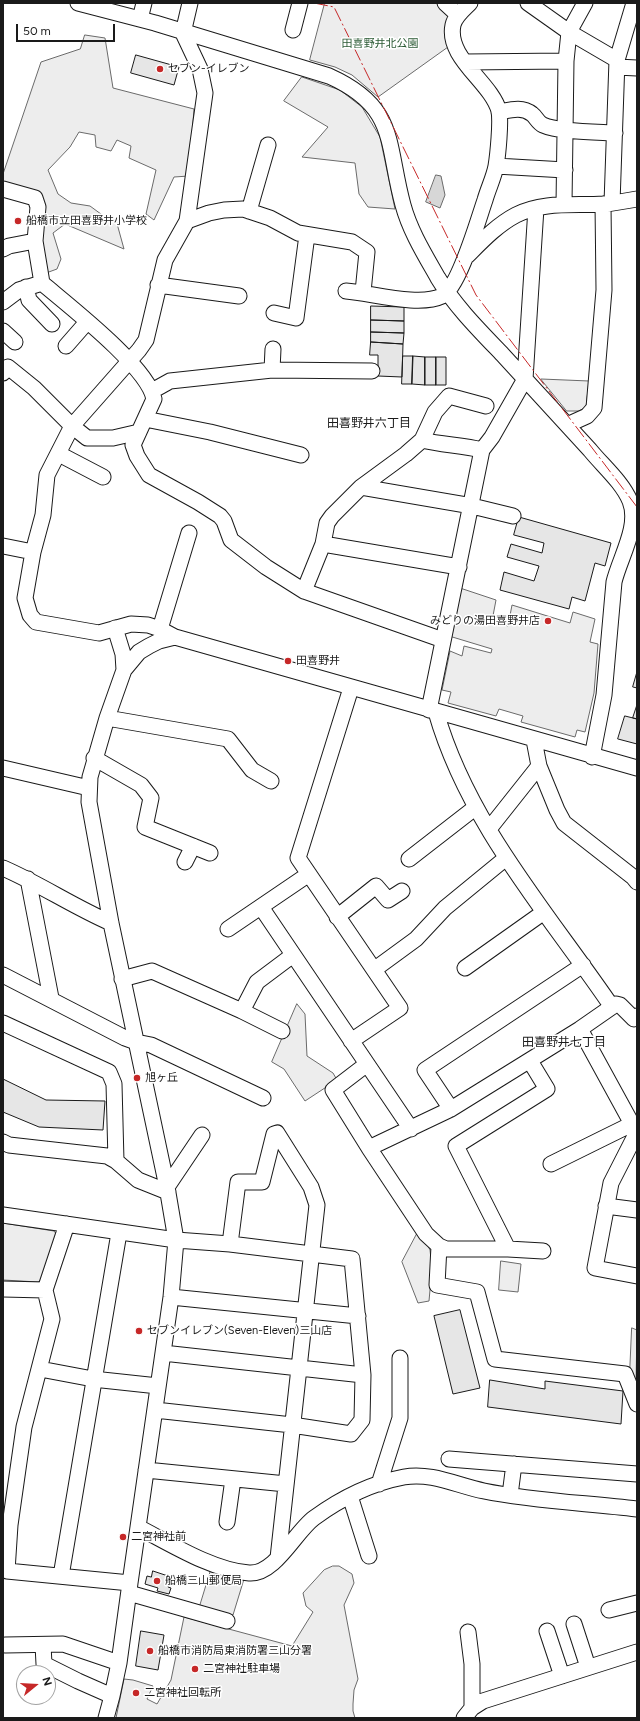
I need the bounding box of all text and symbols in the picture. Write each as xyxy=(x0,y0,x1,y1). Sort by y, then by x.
scale bar xyxy=(18,16,117,42)
text: 50 m xyxy=(23,24,51,38)
park label: 田喜野井北公園 xyxy=(342,37,418,51)
place label: セブン-イレブン xyxy=(168,62,250,76)
marker: セブン-イレブン xyxy=(155,64,165,74)
place label: 船橋市立田喜野井小学校 xyxy=(26,214,147,228)
marker: 船橋市立田喜野井小学校 xyxy=(13,216,23,226)
district label: 田喜野井六丁目 xyxy=(327,416,411,430)
place label: みどりの湯田喜野井店 xyxy=(430,614,540,628)
marker: みどりの湯田喜野井店 xyxy=(543,616,553,626)
place label: 田喜野井 xyxy=(296,654,340,668)
marker: 田喜野井 xyxy=(283,656,293,666)
district label: 田喜野井七丁目 xyxy=(522,1035,606,1049)
place label: 旭ヶ丘 xyxy=(145,1071,178,1085)
marker: 旭ヶ丘 xyxy=(132,1073,142,1083)
place label: セブンイレブン(Seven-Eleven)三山店 xyxy=(147,1324,332,1338)
marker: セブンイレブン(Seven-Eleven)三山店 xyxy=(134,1326,144,1336)
place label: 二宮神社前 xyxy=(131,1530,186,1544)
marker: 二宮神社前 xyxy=(118,1532,128,1542)
place label: 船橋三山郵便局 xyxy=(165,1574,242,1588)
marker: 船橋三山郵便局 xyxy=(152,1576,162,1586)
place label: 船橋市消防局東消防署三山分署 xyxy=(158,1644,312,1658)
marker: 船橋市消防局東消防署三山分署 xyxy=(145,1646,155,1656)
place label: 二宮神社駐車場 xyxy=(203,1662,280,1676)
marker: 二宮神社駐車場 xyxy=(190,1664,200,1674)
north arrow xyxy=(16,1665,56,1705)
text: N xyxy=(39,1675,54,1687)
place label: 二宮神社回転所 xyxy=(144,1686,221,1700)
marker: 二宮神社回転所 xyxy=(131,1688,141,1698)

